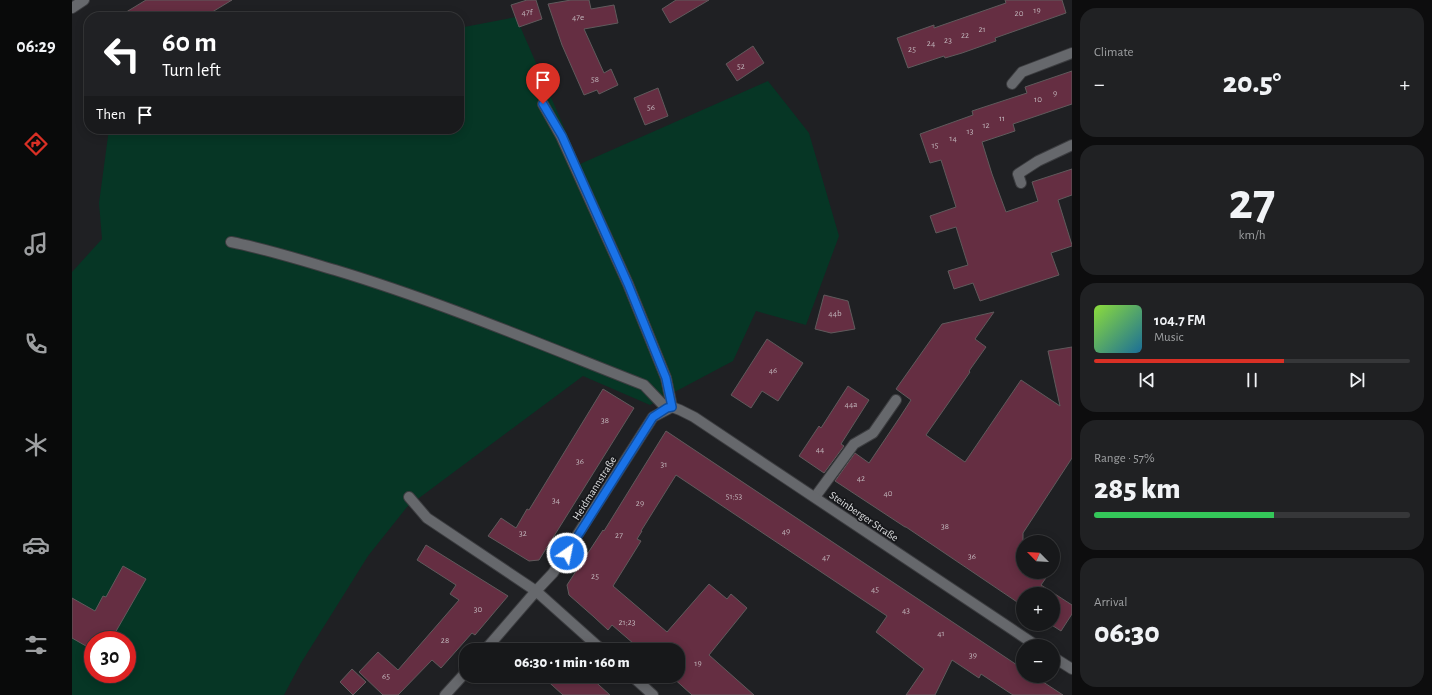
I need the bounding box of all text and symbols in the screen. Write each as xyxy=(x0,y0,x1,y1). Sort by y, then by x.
house number: 19 xyxy=(1033,6,1041,15)
house number: 47f xyxy=(522,8,534,17)
house number: 20 xyxy=(1015,9,1024,18)
house number: 47e xyxy=(572,13,584,22)
house number: 21 xyxy=(978,25,986,34)
icon: left xyxy=(96,28,148,80)
text: 60 m xyxy=(162,29,217,57)
house number: 22 xyxy=(961,31,969,40)
house number: 23 xyxy=(944,36,952,45)
text: 06:29 xyxy=(16,38,56,56)
house number: 24 xyxy=(927,39,936,48)
house number: 25 xyxy=(908,45,916,54)
text: Climate xyxy=(1094,46,1133,59)
text: Turn left xyxy=(162,62,221,80)
house number: 52 xyxy=(737,62,745,71)
pin xyxy=(526,63,560,104)
text: 20.5° xyxy=(1223,68,1281,98)
icon: arrive xyxy=(532,69,554,91)
text: − xyxy=(1094,73,1105,95)
text: + xyxy=(1399,73,1410,95)
house number: 58 xyxy=(591,75,599,84)
house number: 9 xyxy=(1053,89,1057,98)
house number: 10 xyxy=(1034,95,1042,104)
house number: 56 xyxy=(647,103,655,112)
icon: arrive xyxy=(134,104,156,126)
text: Then xyxy=(96,107,126,122)
house number: 11 xyxy=(999,114,1005,123)
house number: 12 xyxy=(982,121,990,130)
house number: 13 xyxy=(967,127,974,136)
icon: directions xyxy=(22,130,50,158)
house number: 14 xyxy=(949,134,957,143)
house number: 15 xyxy=(932,141,939,150)
text: 27 xyxy=(1229,176,1275,228)
text: km/h xyxy=(1239,229,1265,242)
icon: music xyxy=(22,230,50,258)
house number: 44b xyxy=(828,309,842,318)
text: 104.7 FM xyxy=(1154,313,1206,328)
icon: phone xyxy=(22,330,50,358)
text: Music xyxy=(1154,331,1184,344)
house number: 46 xyxy=(769,366,777,375)
icon: previous xyxy=(1136,369,1158,391)
icon: pause xyxy=(1241,369,1263,391)
icon: next xyxy=(1346,369,1368,391)
house number: 44a xyxy=(845,400,857,409)
house number: 38 xyxy=(601,416,609,425)
icon: climate xyxy=(22,431,50,459)
house number: 44 xyxy=(816,445,825,454)
text: Range · 57% xyxy=(1094,452,1155,465)
street label: Heidmannstraße xyxy=(570,454,618,522)
house number: 36 xyxy=(576,457,584,466)
house number: 31 xyxy=(661,460,667,469)
house number: 42 xyxy=(857,474,865,483)
text: 285 km xyxy=(1094,474,1181,504)
street label: Steinberger Straße xyxy=(827,489,900,543)
house number: 40 xyxy=(883,489,893,498)
house number: 51;53 xyxy=(726,492,742,501)
house number: 34 xyxy=(552,496,561,505)
house number: 29 xyxy=(636,499,644,508)
house number: 38 xyxy=(941,522,949,531)
house number: 49 xyxy=(782,527,790,536)
house number: 32 xyxy=(519,529,527,538)
icon: car xyxy=(22,531,50,559)
house number: 27 xyxy=(615,531,623,540)
position arrow xyxy=(546,532,588,574)
north arrow xyxy=(1016,535,1060,579)
map controls xyxy=(1016,535,1060,683)
house number: 36 xyxy=(968,552,976,561)
house number: 47 xyxy=(822,553,830,562)
house number: 25 xyxy=(591,572,599,581)
house number: 45 xyxy=(871,585,879,594)
button: + xyxy=(1016,587,1060,631)
text: Arrival xyxy=(1094,596,1127,609)
house number: 30 xyxy=(474,605,482,614)
house number: 43 xyxy=(902,606,910,615)
house number: 21;23 xyxy=(618,618,636,627)
text: 06:30 xyxy=(1094,618,1160,648)
house number: 41 xyxy=(937,629,945,638)
icon: filters xyxy=(22,631,50,659)
speed limit sign: 30 xyxy=(84,631,136,683)
house number: 28 xyxy=(441,636,449,645)
button: − xyxy=(1016,639,1060,683)
house number: 39 xyxy=(969,651,977,660)
text: 06:30 · 1 min · 160 m xyxy=(514,655,630,670)
house number: 19 xyxy=(694,659,702,668)
house number: 65 xyxy=(382,672,390,681)

